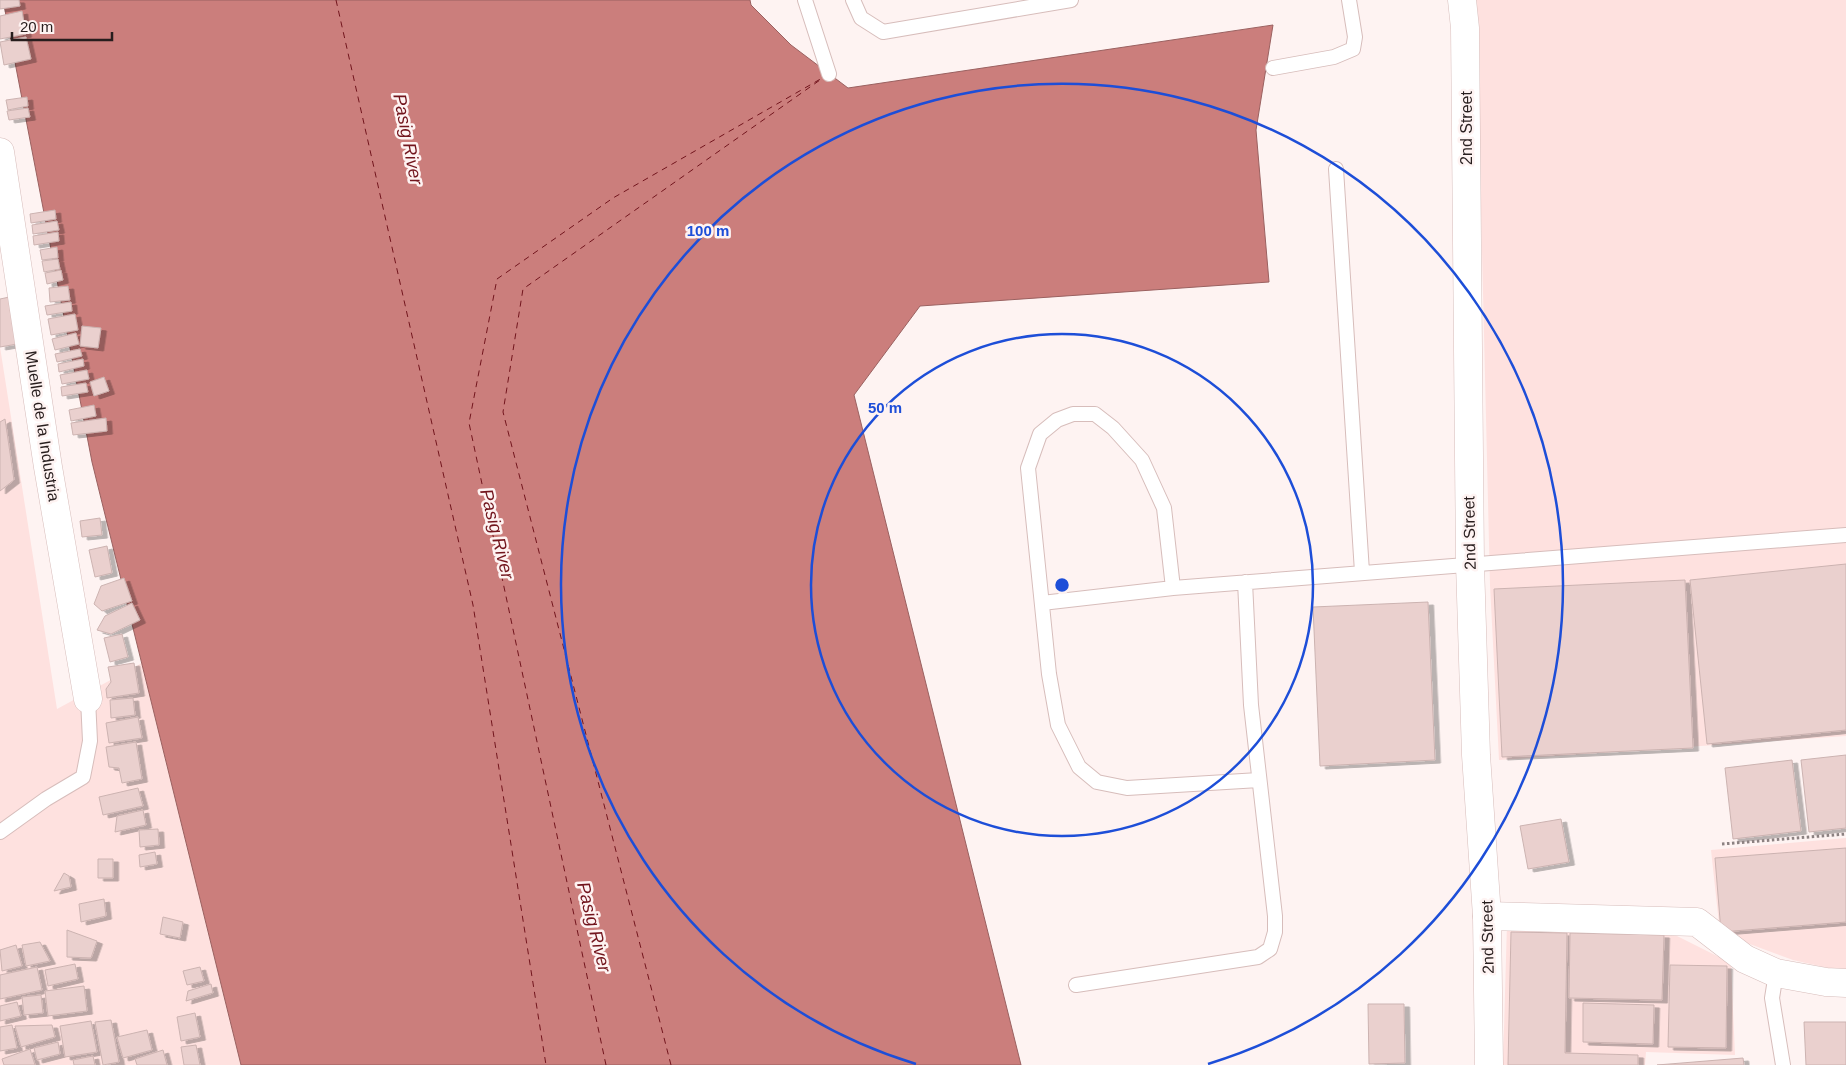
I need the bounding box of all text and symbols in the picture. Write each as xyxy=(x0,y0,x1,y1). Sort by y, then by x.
scale bar xyxy=(12,10,112,42)
text: 20 m xyxy=(20,18,53,35)
street label: 2nd Street xyxy=(1458,91,1475,165)
water label: Pasig River xyxy=(389,92,427,187)
text: 100 m xyxy=(687,222,729,239)
street label: Muelle de la Industria xyxy=(22,350,63,503)
text: 50 m xyxy=(868,399,902,416)
water label: Pasig River xyxy=(476,487,518,582)
street label: 2nd Street xyxy=(1460,495,1479,570)
centre of rings xyxy=(1053,576,1071,594)
water label: Pasig River xyxy=(573,880,615,975)
street label: 2nd Street xyxy=(1478,899,1497,974)

